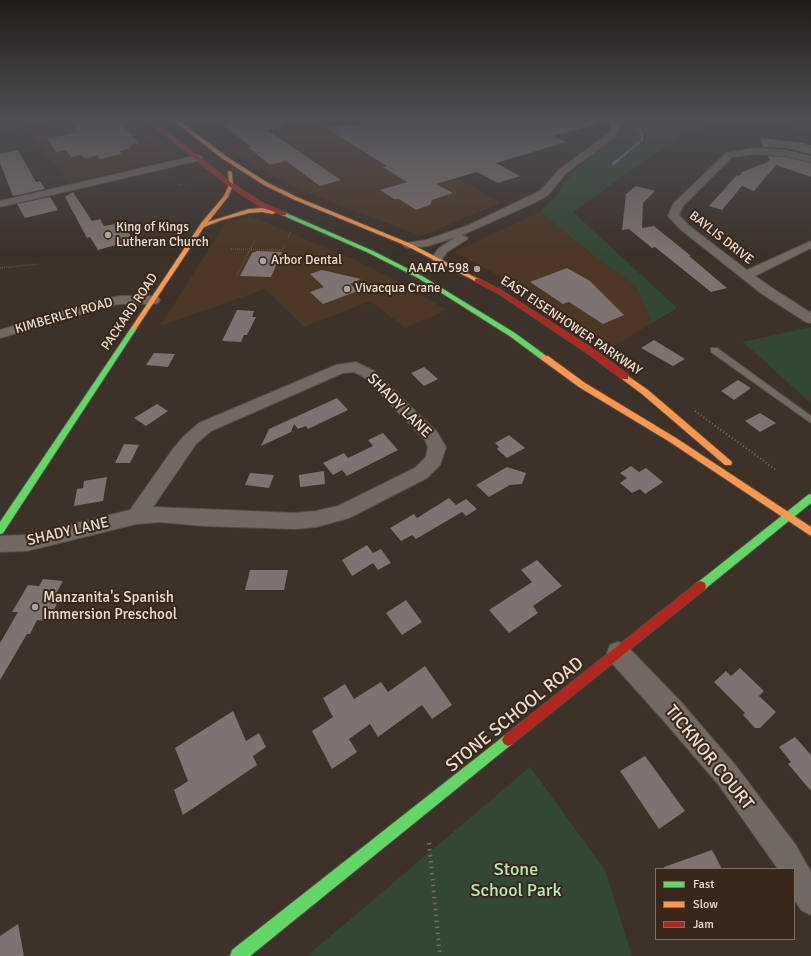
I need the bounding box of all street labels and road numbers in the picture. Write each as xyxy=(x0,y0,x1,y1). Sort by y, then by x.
street label: BAYLIS DRIVE xyxy=(686,208,756,268)
street label: PACKARD ROAD xyxy=(99,271,161,353)
street label: EAST EISENHOWER PARKWAY xyxy=(497,273,645,379)
street label: KIMBERLEY ROAD xyxy=(13,295,115,337)
street label: SHADY LANE xyxy=(363,370,435,442)
street label: SHADY LANE xyxy=(25,514,111,550)
street label: STONE SCHOOL ROAD xyxy=(442,653,588,777)
street label: TICKNOR COURT xyxy=(660,701,758,815)

